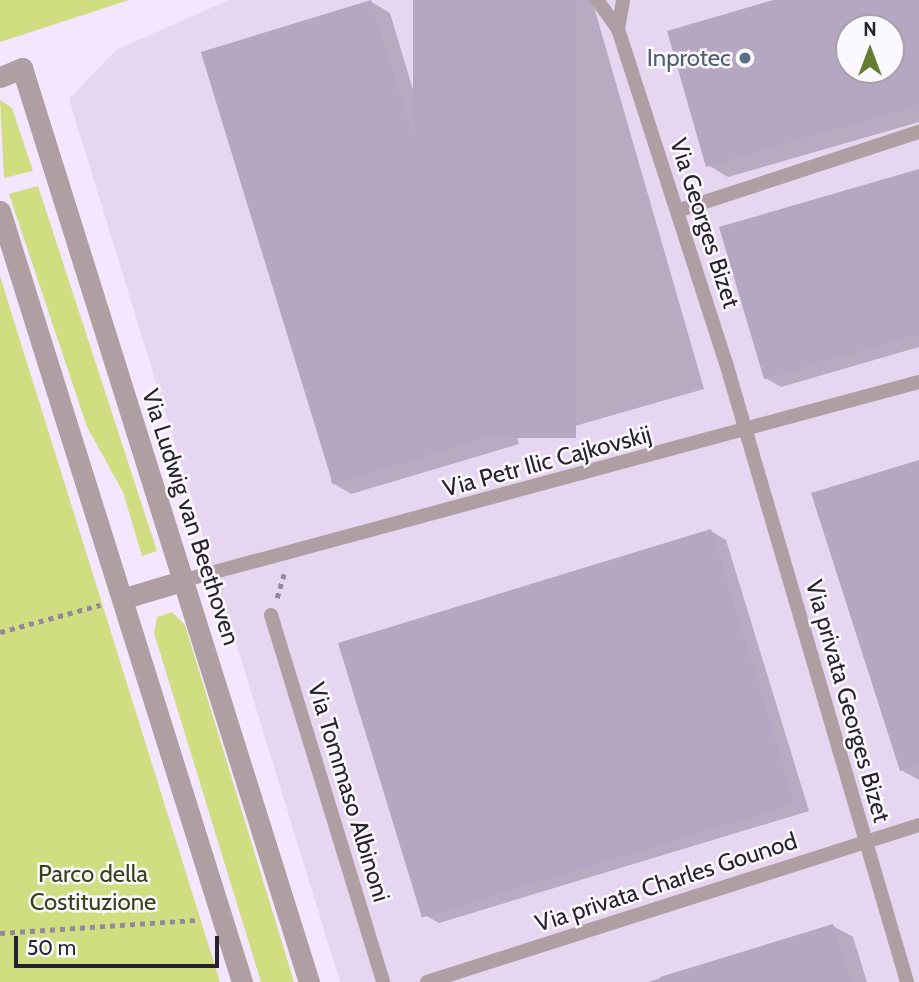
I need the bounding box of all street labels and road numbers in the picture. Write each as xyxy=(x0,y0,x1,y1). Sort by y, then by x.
street label: Via Georges Bizet xyxy=(664,134,746,312)
street label: Via Ludwig van Beethoven xyxy=(136,385,246,649)
street label: Via Petr Ilic Cajkovskij xyxy=(440,419,654,503)
street label: Via privata Georges Bizet xyxy=(800,576,896,826)
street label: Via Tommaso Albinoni xyxy=(302,679,396,905)
street label: Via privata Charles Gounod xyxy=(532,826,800,938)

